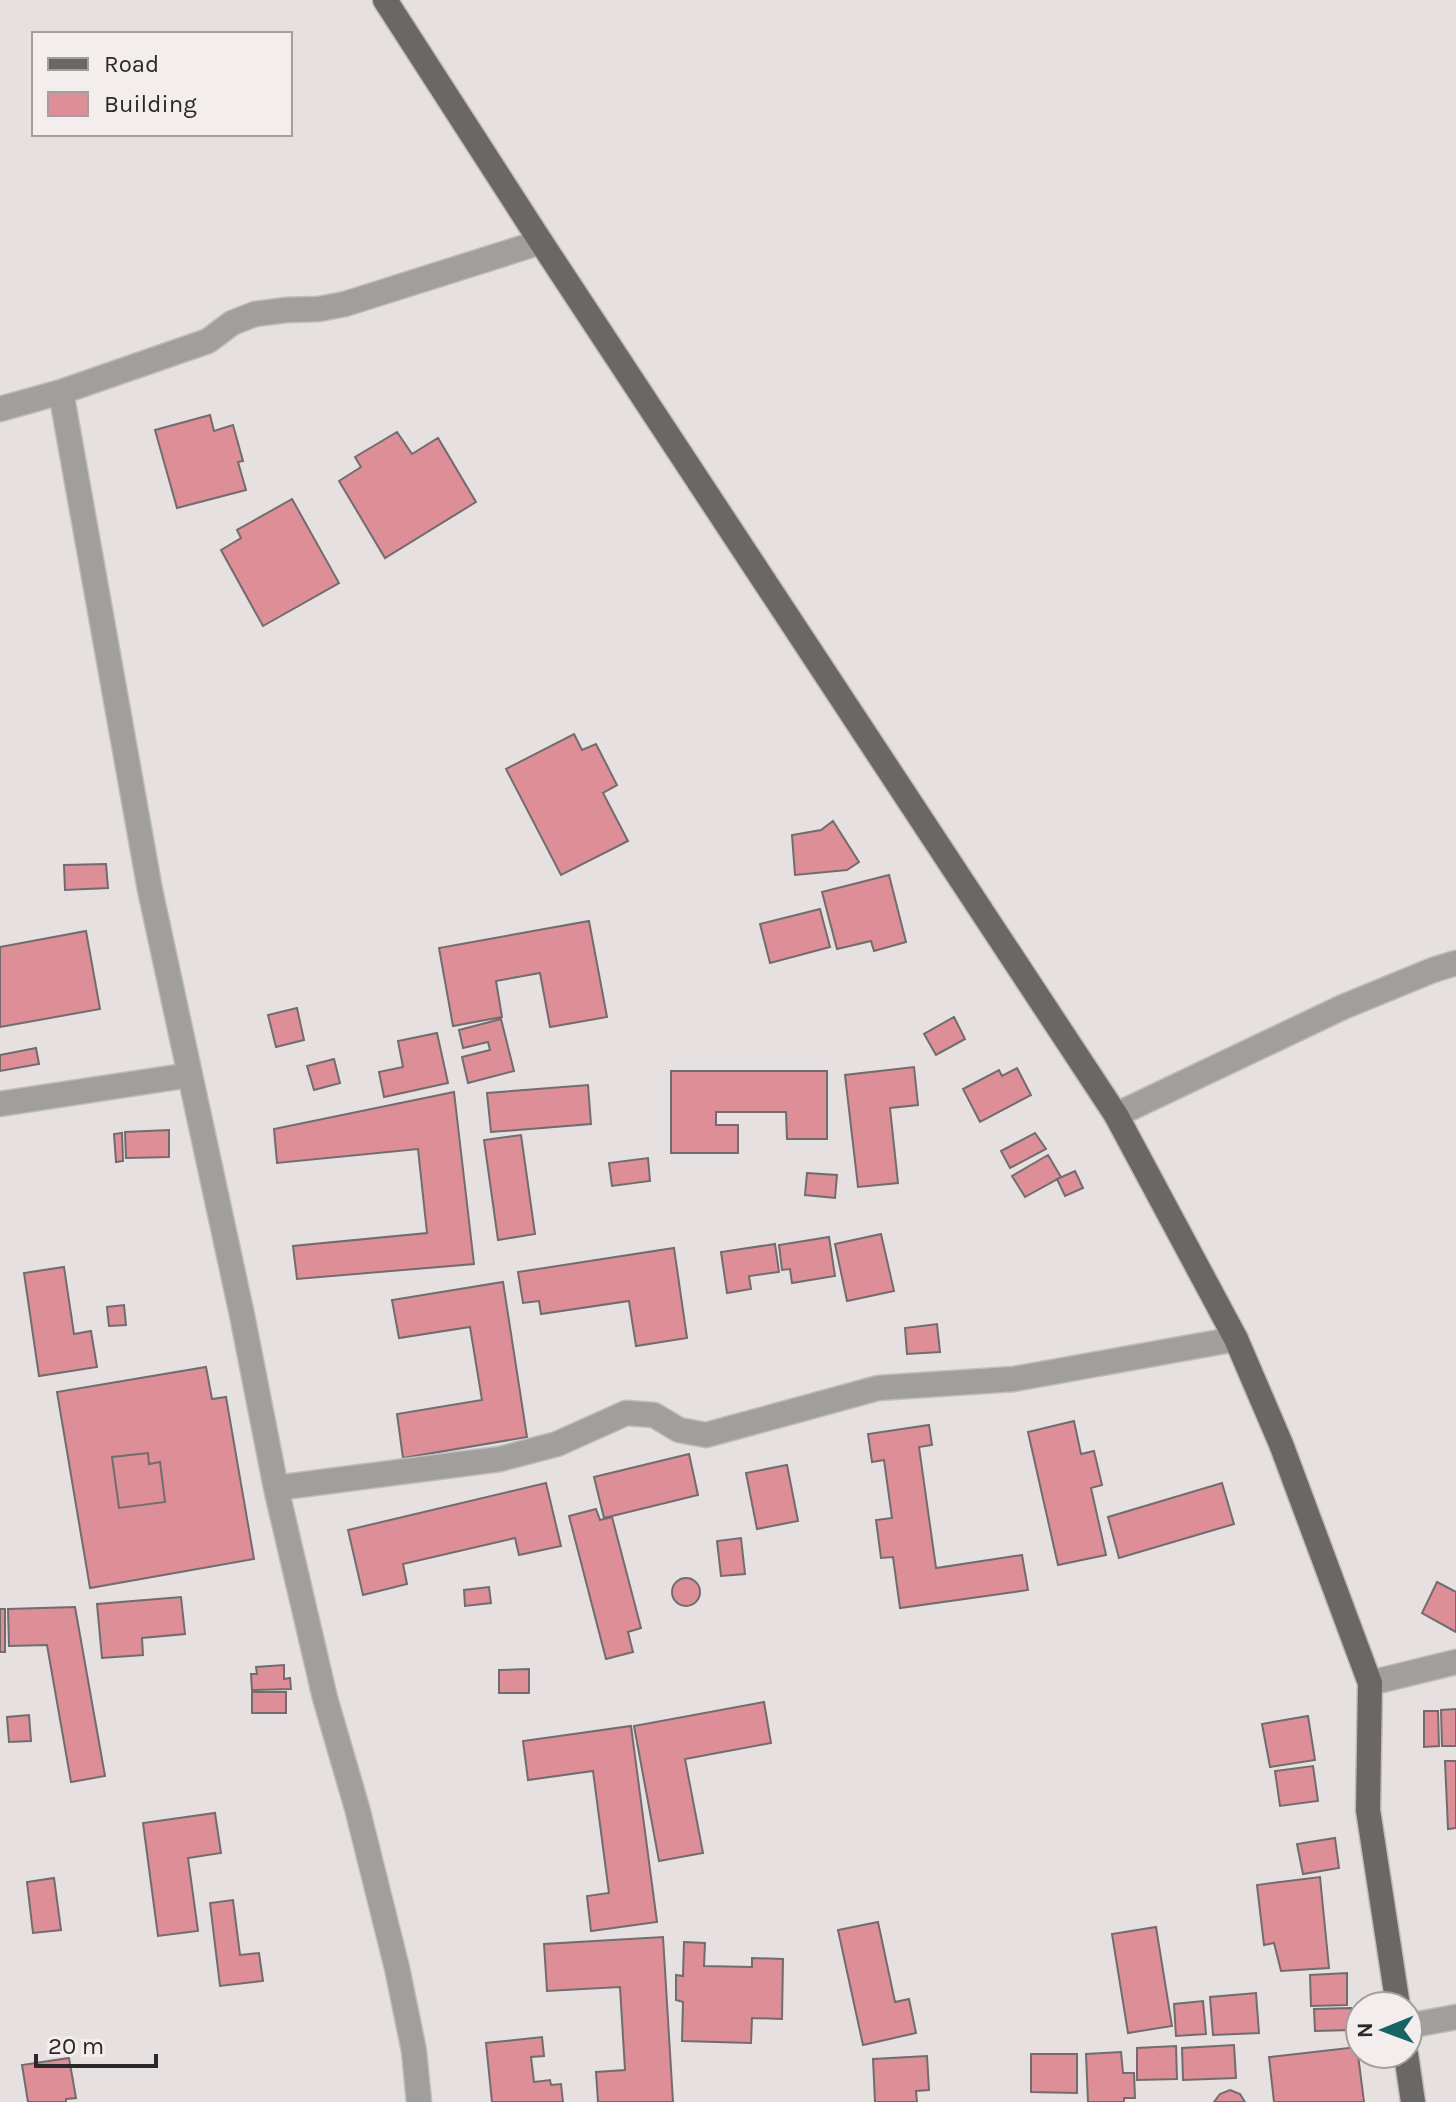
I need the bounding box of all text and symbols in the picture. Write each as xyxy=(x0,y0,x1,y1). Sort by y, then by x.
legend xyxy=(32,32,292,136)
text: Road xyxy=(104,50,159,78)
text: Building xyxy=(104,90,197,118)
north arrow xyxy=(1344,1990,1424,2070)
scale bar xyxy=(36,2018,156,2068)
text: N xyxy=(1352,2022,1378,2038)
text: 20 m xyxy=(48,2032,104,2060)

